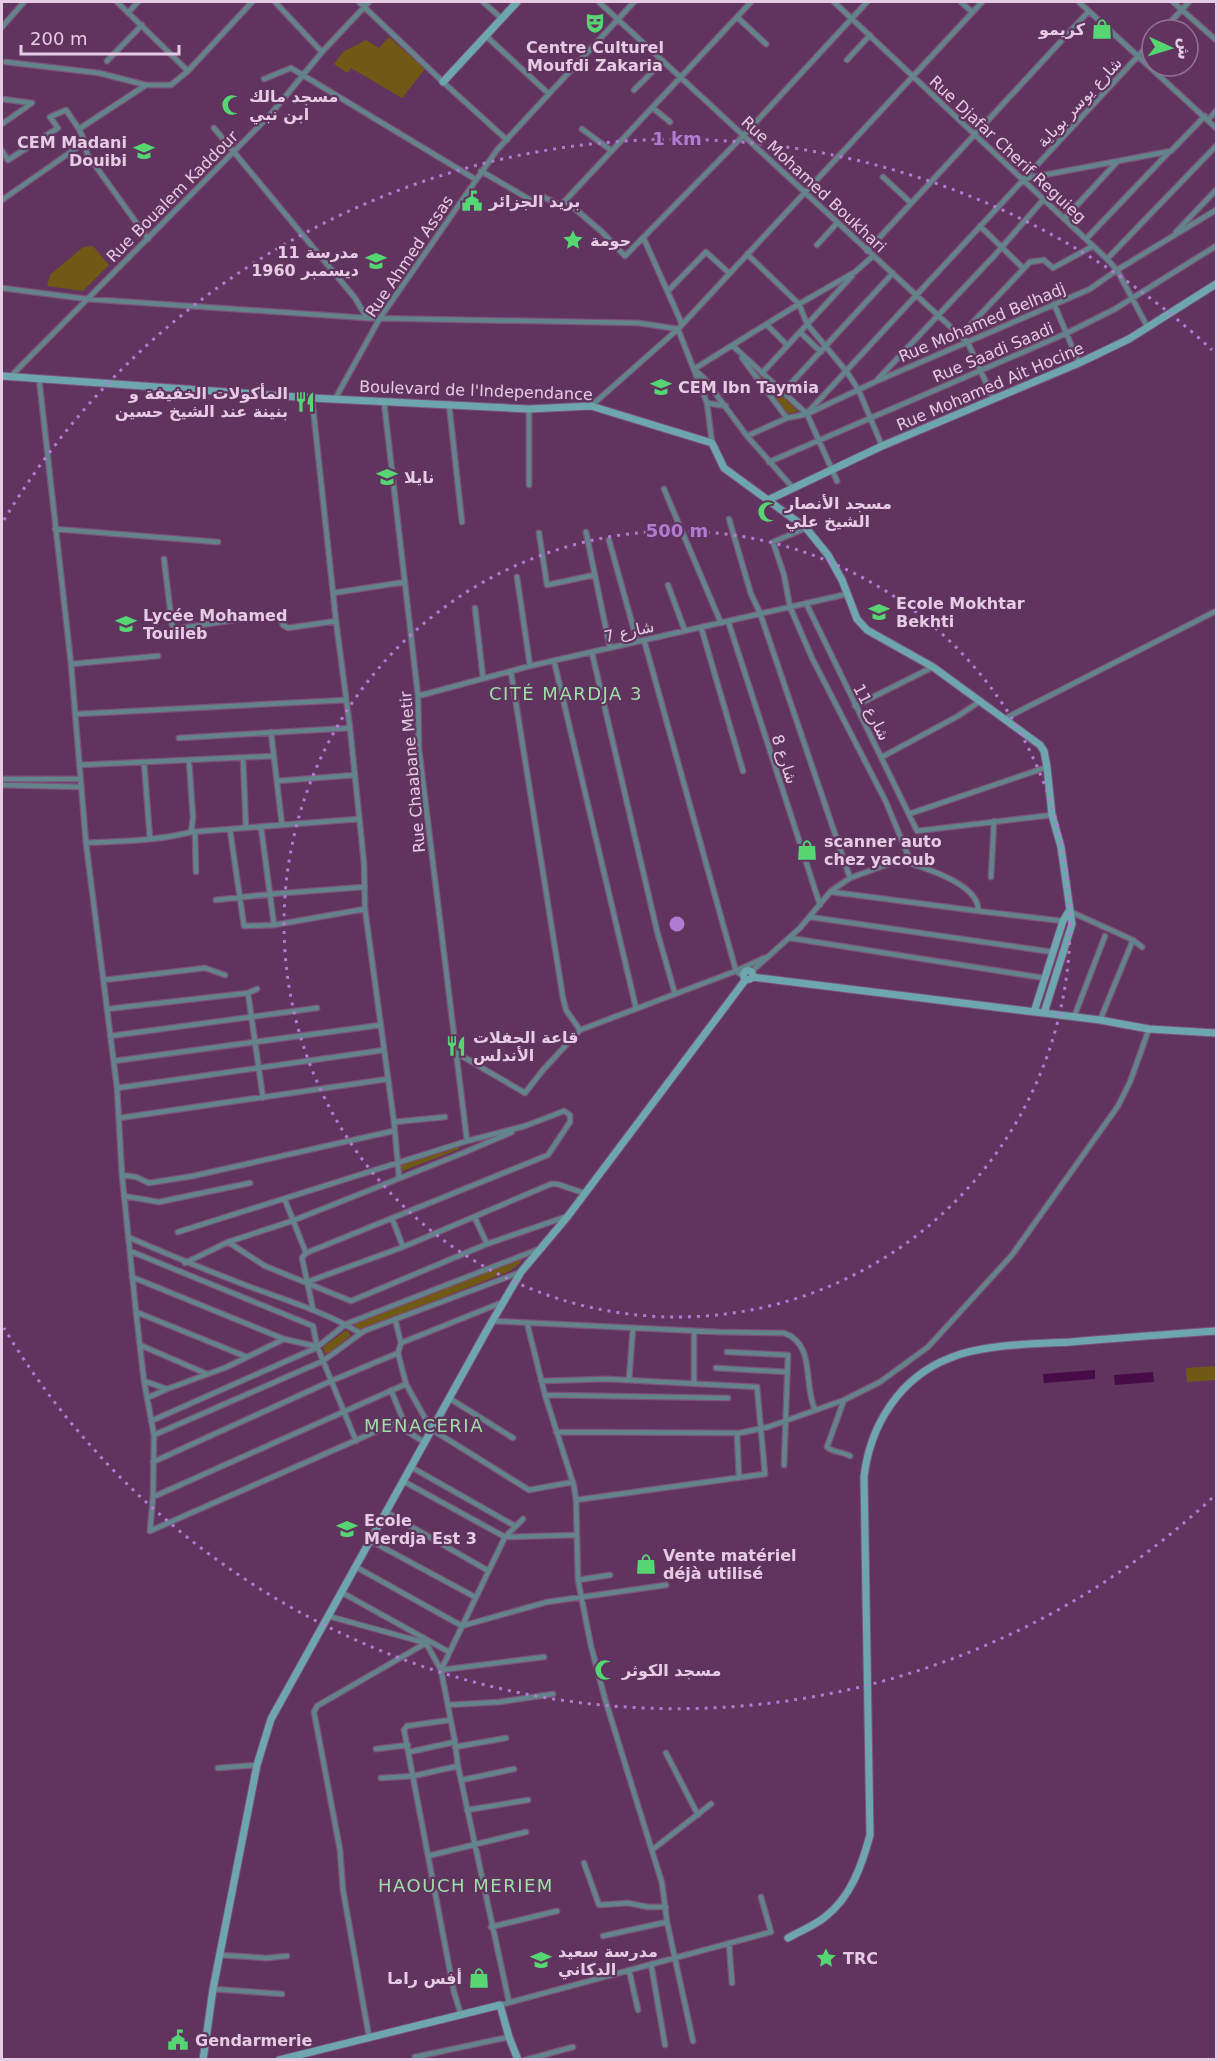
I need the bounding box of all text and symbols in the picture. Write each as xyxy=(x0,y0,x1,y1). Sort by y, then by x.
theatre icon: Centre Culturel Moufdi Zakaria xyxy=(583,11,607,35)
shop icon: كريمو xyxy=(1090,17,1114,41)
scale bar xyxy=(21,18,178,56)
north arrow xyxy=(1140,18,1200,78)
place label: كريمو xyxy=(1038,20,1086,39)
text: 200 m xyxy=(30,28,88,49)
text: ش xyxy=(1174,37,1195,61)
place label: Centre Culturel Moufdi Zakaria xyxy=(526,38,664,75)
street label: شارع يوسر بوباية xyxy=(1033,54,1127,152)
street label: Rue Djafar Cherif Reguieg xyxy=(925,72,1090,227)
place label: مسجد مالك ابن نبي xyxy=(249,87,338,125)
mosque icon: مسجد مالك ابن نبي xyxy=(220,93,244,117)
street label: Rue Mohamed Boukhari xyxy=(737,112,890,256)
street label: Rue Boualem Kaddour xyxy=(103,126,242,266)
text: 1 km xyxy=(652,128,702,149)
place label: CEM Madani Douibi xyxy=(17,133,127,170)
school or university icon: CEM Madani Douibi xyxy=(132,139,156,163)
public building icon: بريد الجزائر xyxy=(460,189,484,213)
street label: Rue Ahmed Assas xyxy=(362,192,457,321)
place label: بريد الجزائر xyxy=(488,192,580,211)
place icon: حومة xyxy=(561,228,585,252)
place label: حومة xyxy=(590,231,631,250)
place label: مدرسة 11 ديسمبر 1960 xyxy=(251,243,359,280)
school or university icon: مدرسة 11 ديسمبر 1960 xyxy=(364,249,388,273)
street label: Rue Mohamed Belhadj xyxy=(896,279,1069,366)
street label: Rue Saadi Saadi xyxy=(930,318,1056,386)
street label: Rue Mohamed Ait Hocine xyxy=(894,338,1087,435)
school or university icon: CEM Ibn Taymia xyxy=(649,375,673,399)
street label: Boulevard de l'Independance xyxy=(359,377,593,404)
place label: CEM Ibn Taymia xyxy=(678,378,819,397)
place label: المأكولات الخفيفة و بنينة عند الشيخ حسين xyxy=(115,383,288,421)
restaurant icon: المأكولات الخفيفة و بنينة عند الشيخ حسين xyxy=(293,390,317,414)
school or university icon: نايلا xyxy=(375,465,399,489)
place label: نايلا xyxy=(404,468,434,487)
place label: مسجد الأنصار الشيخ علي xyxy=(784,494,892,532)
mosque icon: مسجد الأنصار الشيخ علي xyxy=(756,500,780,524)
text: 500 m xyxy=(646,520,708,541)
place label: Ecole Mokhtar Bekhti xyxy=(896,594,1025,631)
school or university icon: Ecole Mokhtar Bekhti xyxy=(867,600,891,624)
place label: Lycée Mohamed Touileb xyxy=(143,606,287,643)
school or university icon: Lycée Mohamed Touileb xyxy=(114,612,138,636)
street label: شارع 7 xyxy=(602,617,656,647)
street label: شارع 11 xyxy=(848,681,894,744)
district label: CITÉ MARDJA 3 xyxy=(489,683,643,704)
street label: Rue Chaabane Metir xyxy=(396,690,429,854)
street label: شارع 8 xyxy=(767,732,801,787)
place label: scanner auto chez yacoub xyxy=(824,832,942,869)
shop icon: scanner auto chez yacoub xyxy=(795,838,819,862)
centre of rings xyxy=(667,914,687,934)
place label: قاعة الحفلات الأندلس xyxy=(473,1028,578,1065)
restaurant icon: قاعة الحفلات الأندلس xyxy=(444,1034,468,1058)
district label: MENACERIA xyxy=(364,1415,484,1436)
place label: Ecole Merdja Est 3 xyxy=(364,1511,477,1548)
school or university icon: Ecole Merdja Est 3 xyxy=(335,1517,359,1541)
place label: Vente matériel déjà utilisé xyxy=(663,1546,797,1583)
shop icon: Vente matériel déjà utilisé xyxy=(634,1552,658,1576)
mosque icon: مسجد الكوثر xyxy=(593,1658,617,1682)
place label: مسجد الكوثر xyxy=(621,1661,721,1680)
district label: HAOUCH MERIEM xyxy=(378,1875,554,1896)
place label: مدرسة سعيد الدكاني xyxy=(558,1942,658,1980)
place icon: TRC xyxy=(814,1946,838,1970)
school or university icon: مدرسة سعيد الدكاني xyxy=(529,1948,553,1972)
place label: TRC xyxy=(843,1949,878,1968)
shop icon: أفس راما xyxy=(467,1966,491,1990)
place label: أفس راما xyxy=(387,1968,462,1988)
public building icon: Gendarmerie xyxy=(166,2028,190,2052)
place label: Gendarmerie xyxy=(195,2031,312,2050)

